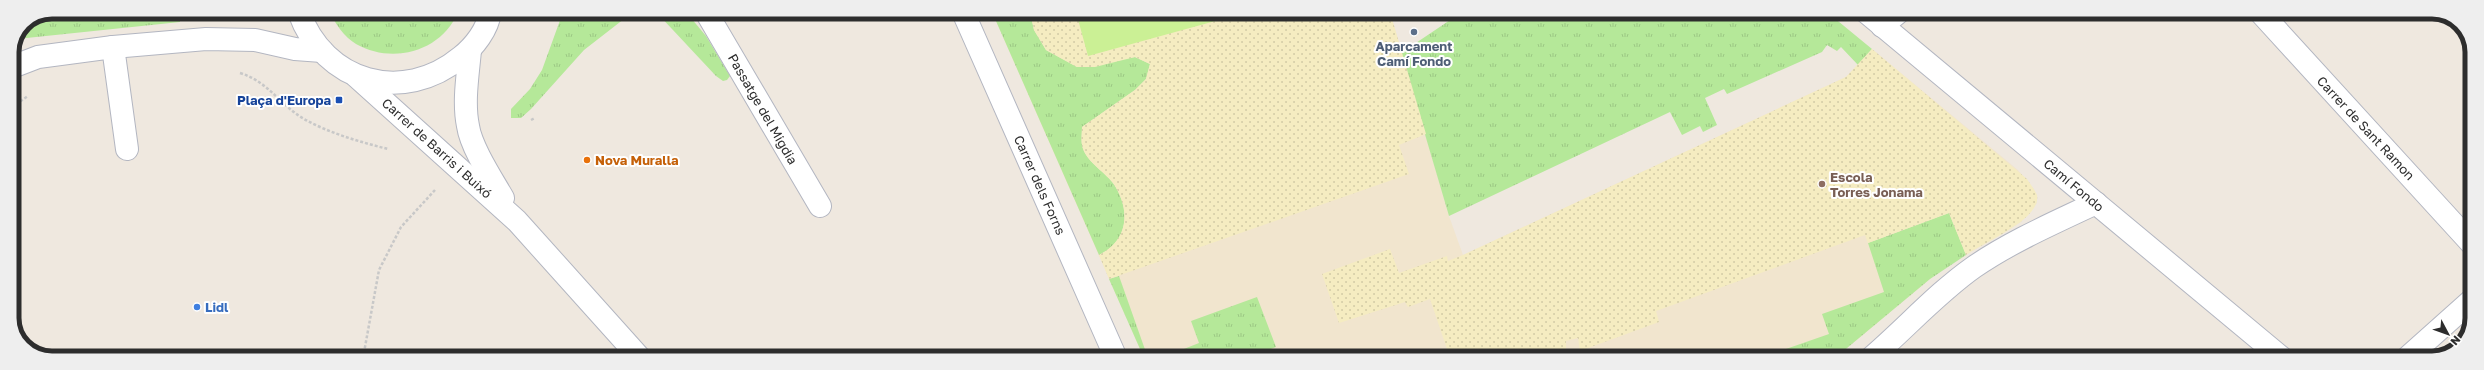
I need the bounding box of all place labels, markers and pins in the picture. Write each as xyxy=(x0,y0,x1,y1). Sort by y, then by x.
marker: Aparcament Camí Fondo xyxy=(1409,27,1419,37)
place label: Aparcament Camí Fondo xyxy=(1376,38,1452,69)
place label: Plaça d'Europa xyxy=(237,92,331,108)
marker: Plaça d'Europa xyxy=(334,95,344,105)
place label: Nova Muralla xyxy=(595,152,679,168)
marker: Nova Muralla xyxy=(582,155,592,165)
place label: Escola Torres Jonama xyxy=(1830,169,1923,200)
marker: Escola Torres Jonama xyxy=(1817,179,1827,189)
place label: Lidl xyxy=(205,299,229,315)
marker: Lidl xyxy=(192,302,202,312)

